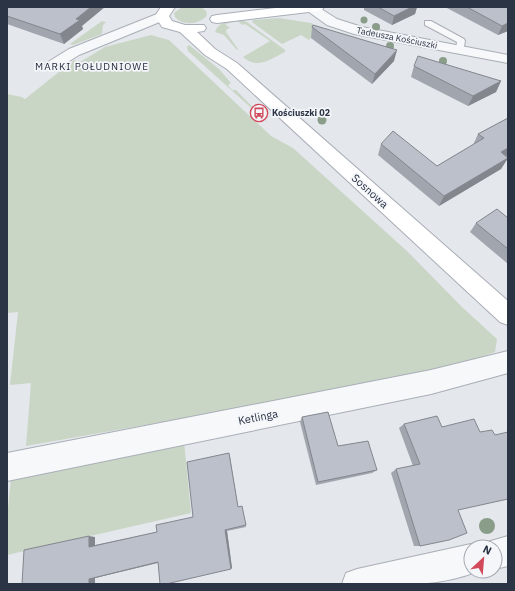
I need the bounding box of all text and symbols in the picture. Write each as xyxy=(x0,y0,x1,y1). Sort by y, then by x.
street label: Tadeusza Kościuszki xyxy=(356,24,439,51)
district label: MARKI POŁUDNIOWE xyxy=(35,60,149,73)
bus stop icon: Kościuszki 02 xyxy=(249,103,269,123)
place label: Kościuszki 02 xyxy=(272,107,330,118)
street label: Sosnowa xyxy=(349,171,391,211)
street label: Ketlinga xyxy=(237,406,279,428)
north arrow xyxy=(463,539,503,579)
text: N xyxy=(481,542,494,558)

